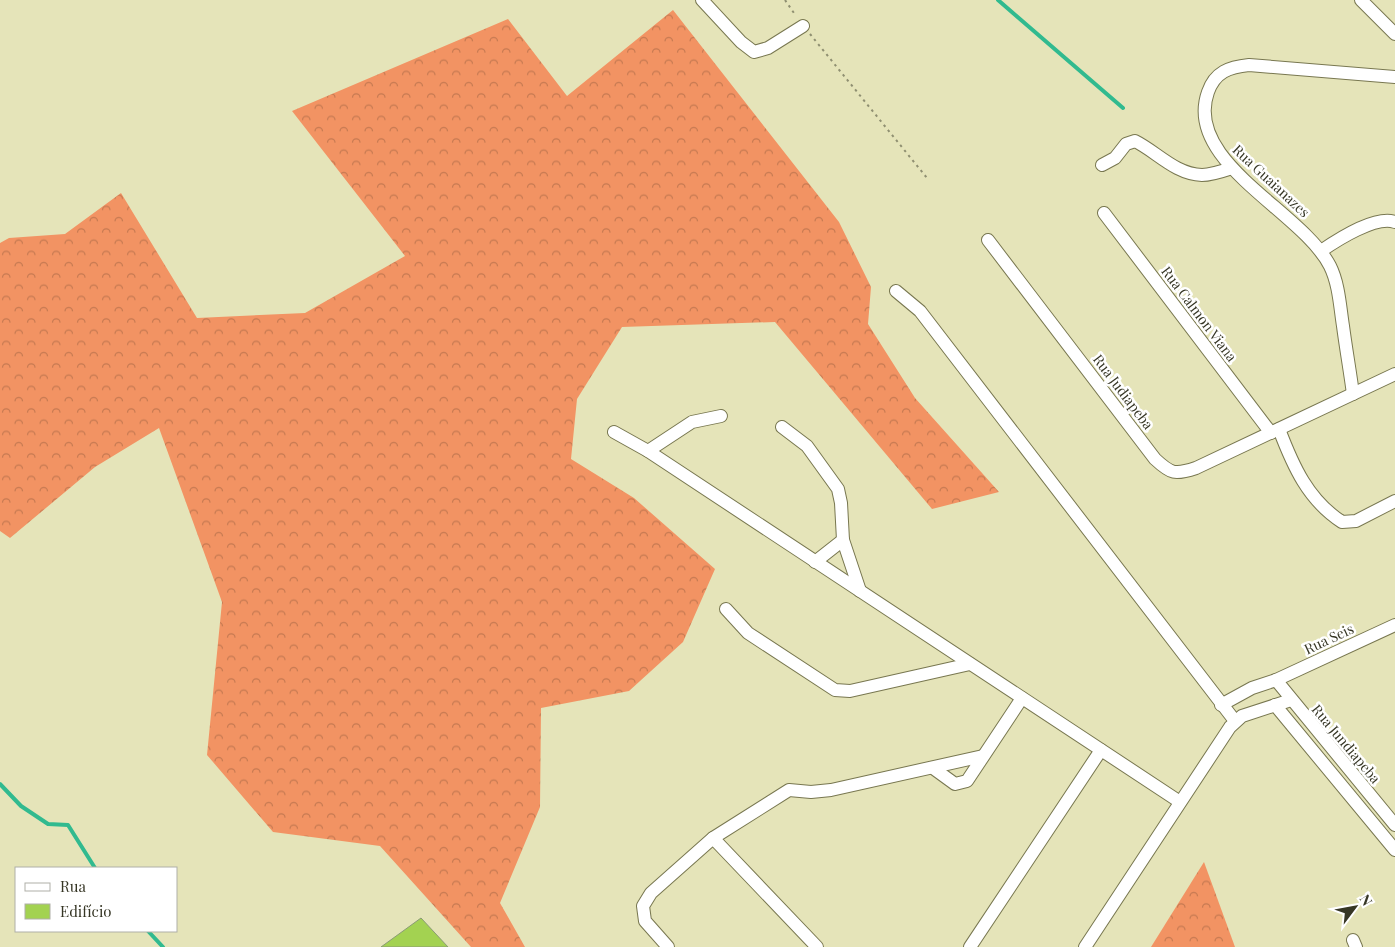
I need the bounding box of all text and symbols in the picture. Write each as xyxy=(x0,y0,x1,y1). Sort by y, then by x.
street label: Rua Guaianazes xyxy=(1229,140,1314,221)
street label: Rua Calmon Viana xyxy=(1157,262,1241,365)
street label: Rua Judiapeba xyxy=(1089,350,1158,433)
street label: Rua Seis xyxy=(1301,619,1357,658)
street label: Rua Jundiapeba xyxy=(1308,700,1385,787)
legend xyxy=(15,867,178,932)
text: Rua xyxy=(60,876,86,896)
north arrow xyxy=(1330,882,1380,932)
text: N xyxy=(1356,891,1377,909)
text: Edifício xyxy=(60,901,112,921)

